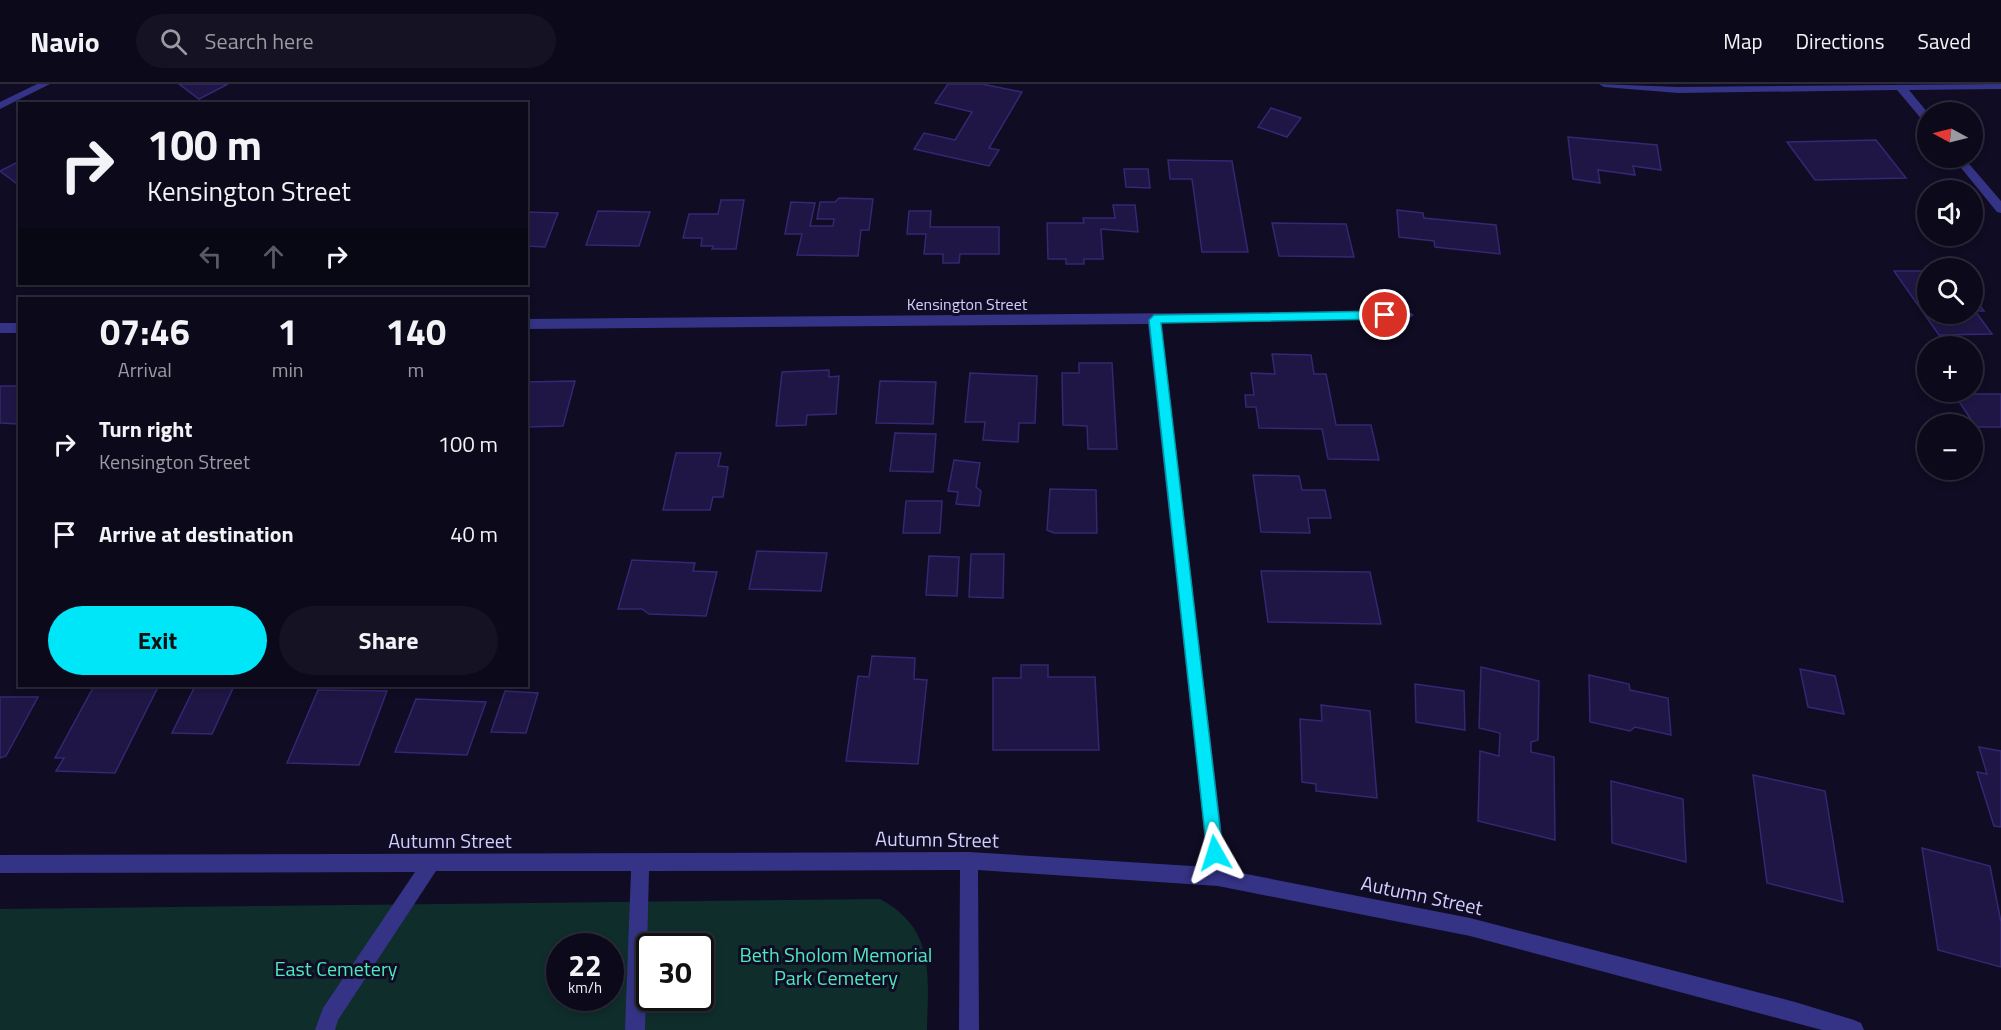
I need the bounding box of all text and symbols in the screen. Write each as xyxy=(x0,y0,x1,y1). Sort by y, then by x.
search box xyxy=(136,14,556,68)
text: Navio xyxy=(30,20,100,63)
text: Search here xyxy=(205,24,314,58)
icon: search xyxy=(157,25,190,58)
text: Map xyxy=(1723,25,1763,57)
text: Directions xyxy=(1796,25,1885,57)
text: Saved xyxy=(1918,25,1971,57)
north arrow xyxy=(1917,102,1983,168)
map controls xyxy=(1917,102,1983,480)
text: 100 m xyxy=(147,112,262,176)
icon: right xyxy=(48,126,126,204)
text: Kensington Street xyxy=(147,170,351,211)
button: sound xyxy=(1917,180,1983,246)
icon: left xyxy=(194,240,227,273)
icon: ahead xyxy=(257,240,290,273)
icon: right xyxy=(320,240,353,273)
button: search xyxy=(1917,258,1983,324)
pin xyxy=(1359,289,1410,340)
street label: Kensington Street xyxy=(907,292,1028,316)
icon: arrive xyxy=(1368,298,1401,331)
text: 07:46 xyxy=(100,304,190,359)
text: 1 xyxy=(278,304,298,359)
text: 140 xyxy=(386,304,446,359)
button: + xyxy=(1917,336,1983,402)
text: Arrival xyxy=(118,354,172,385)
text: min xyxy=(272,354,304,385)
text: m xyxy=(407,354,424,385)
text: Turn right xyxy=(99,412,193,446)
button: − xyxy=(1917,414,1983,480)
text: 100 m xyxy=(438,427,498,461)
icon: right xyxy=(48,428,81,461)
text: Kensington Street xyxy=(99,446,250,477)
text: Arrive at destination xyxy=(99,517,294,551)
text: 40 m xyxy=(450,517,498,551)
icon: arrive xyxy=(48,518,81,551)
button: Exit xyxy=(48,606,267,675)
button: Share xyxy=(279,606,498,675)
position arrow xyxy=(1183,821,1247,885)
street label: Autumn Street xyxy=(875,822,999,856)
street label: Autumn Street xyxy=(388,825,512,856)
street label: Autumn Street xyxy=(1358,867,1486,923)
speed limit sign: 30 xyxy=(636,933,714,1011)
park label: Beth Sholom Memorial Park Cemetery xyxy=(740,939,932,993)
text: 22 xyxy=(568,942,602,988)
park label: East Cemetery xyxy=(274,953,398,984)
text: km/h xyxy=(568,976,602,999)

